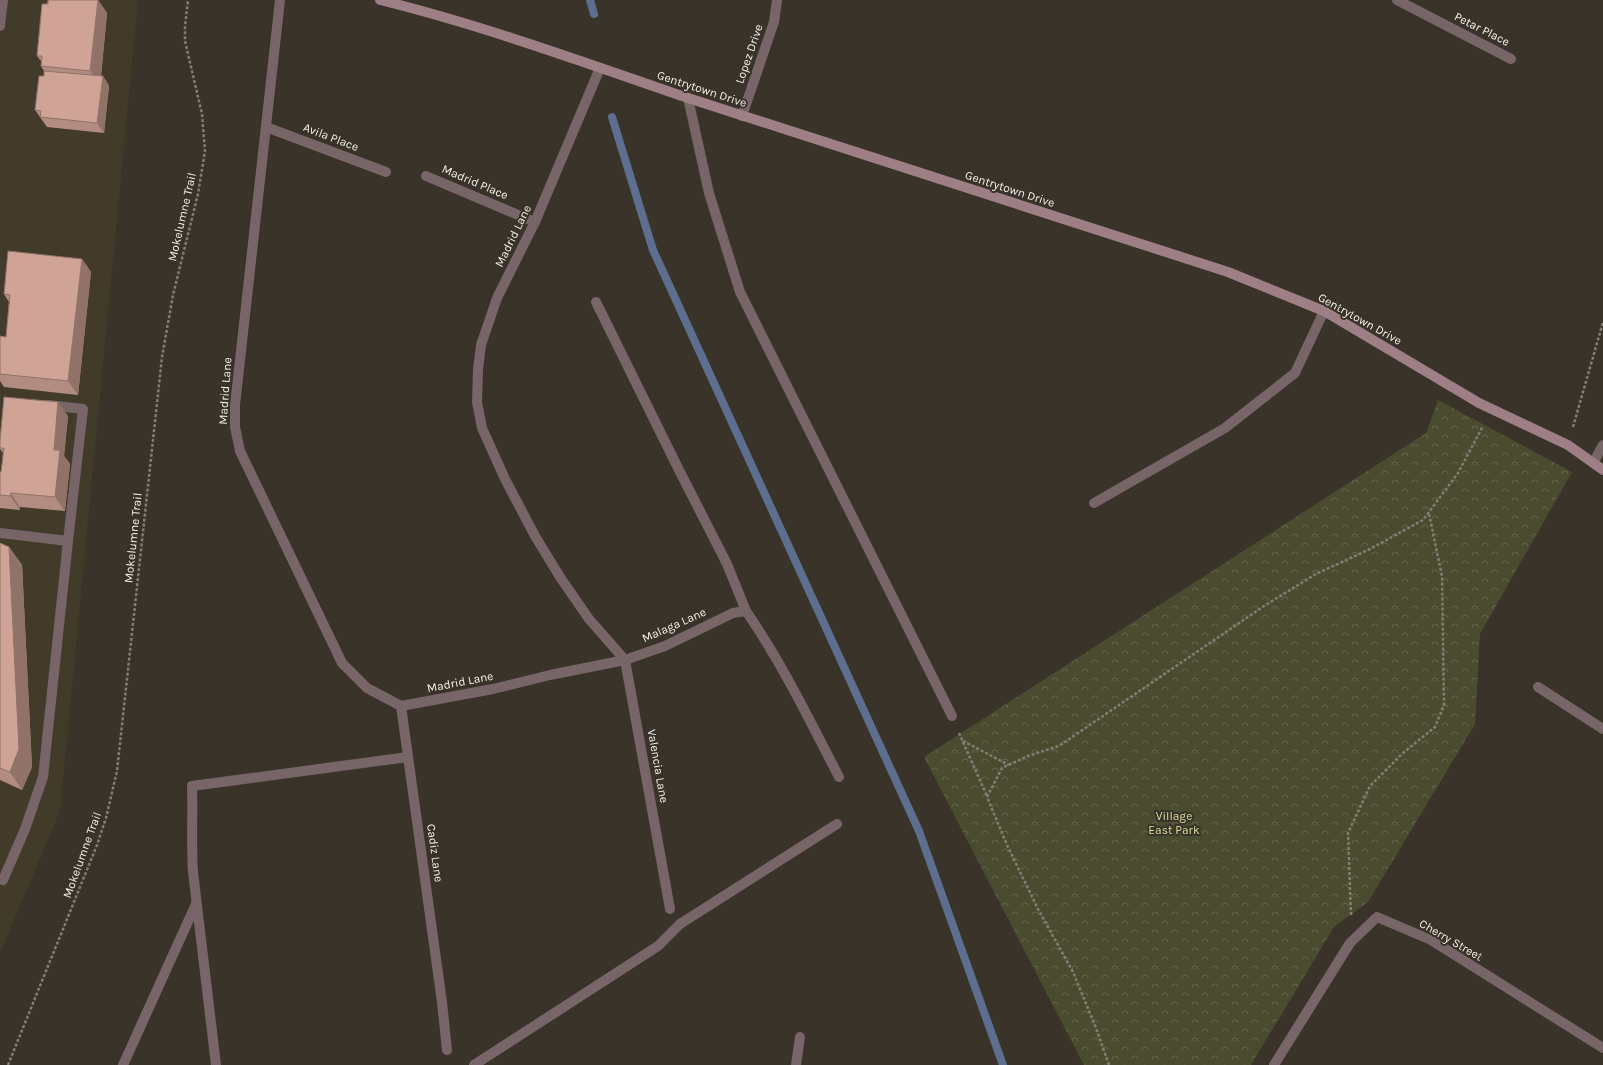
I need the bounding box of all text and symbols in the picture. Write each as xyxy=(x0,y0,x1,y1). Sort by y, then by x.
street label: Petar Place xyxy=(1452,9,1512,49)
street label: Lopez Drive xyxy=(732,22,766,86)
street label: Gentrytown Drive xyxy=(655,68,749,110)
street label: Avila Place xyxy=(301,120,361,154)
street label: Madrid Place xyxy=(440,162,510,202)
street label: Gentrytown Drive xyxy=(963,168,1057,210)
street label: Mokelumne Trail xyxy=(165,171,199,263)
street label: Madrid Lane xyxy=(492,203,534,269)
street label: Gentrytown Drive xyxy=(1316,290,1404,348)
street label: Madrid Lane xyxy=(216,357,234,425)
street label: Mokelumne Trail xyxy=(121,492,145,584)
street label: Malaga Lane xyxy=(640,605,708,645)
street label: Madrid Lane xyxy=(426,669,494,695)
street label: Valencia Lane xyxy=(645,728,671,804)
park label: Village East Park xyxy=(1148,809,1200,837)
street label: Mokelumne Trail xyxy=(60,810,104,900)
street label: Cadiz Lane xyxy=(424,823,446,883)
street label: Cherry Street xyxy=(1417,916,1486,964)

